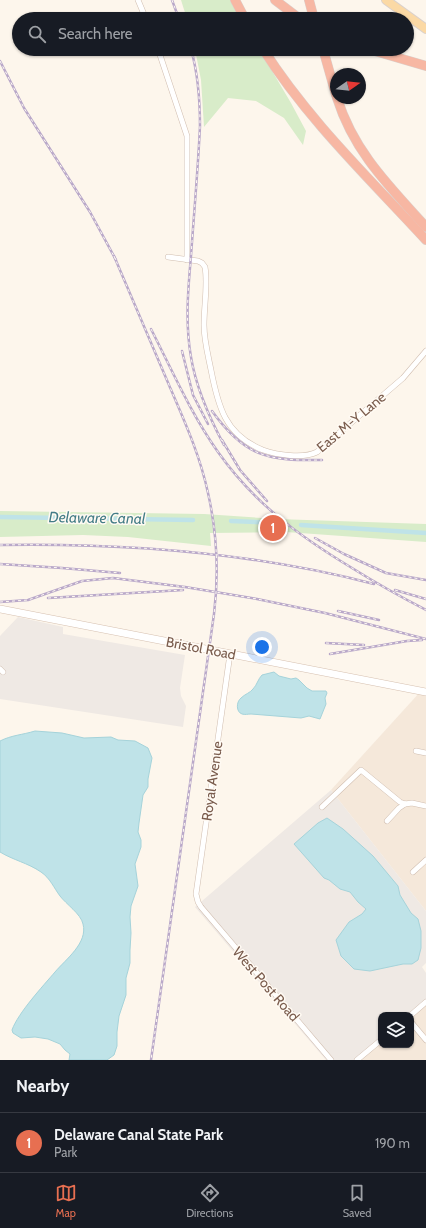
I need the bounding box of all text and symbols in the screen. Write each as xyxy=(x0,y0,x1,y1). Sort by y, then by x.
search box xyxy=(12,12,414,56)
icon: search xyxy=(26,23,48,45)
text: Search here xyxy=(58,25,133,43)
north arrow xyxy=(330,68,366,104)
street label: East M-Y Lane xyxy=(313,388,389,456)
water label: Delaware Canal xyxy=(49,508,146,528)
pin: 1 xyxy=(260,513,286,543)
street label: Bristol Road xyxy=(165,632,237,664)
your location xyxy=(252,637,272,657)
street label: Royal Avenue xyxy=(198,740,226,822)
street label: West Post Road xyxy=(229,943,303,1025)
map controls xyxy=(378,1012,414,1048)
button: layers xyxy=(378,1012,414,1048)
text: Nearby xyxy=(16,1076,69,1096)
text: Delaware Canal State Park xyxy=(54,1126,223,1144)
text: 1 xyxy=(27,1135,31,1151)
text: 190 m xyxy=(375,1135,410,1151)
text: Park xyxy=(54,1144,77,1160)
tab: Map xyxy=(55,1182,77,1220)
tab: Directions xyxy=(186,1182,233,1220)
tab: Saved xyxy=(343,1182,371,1220)

